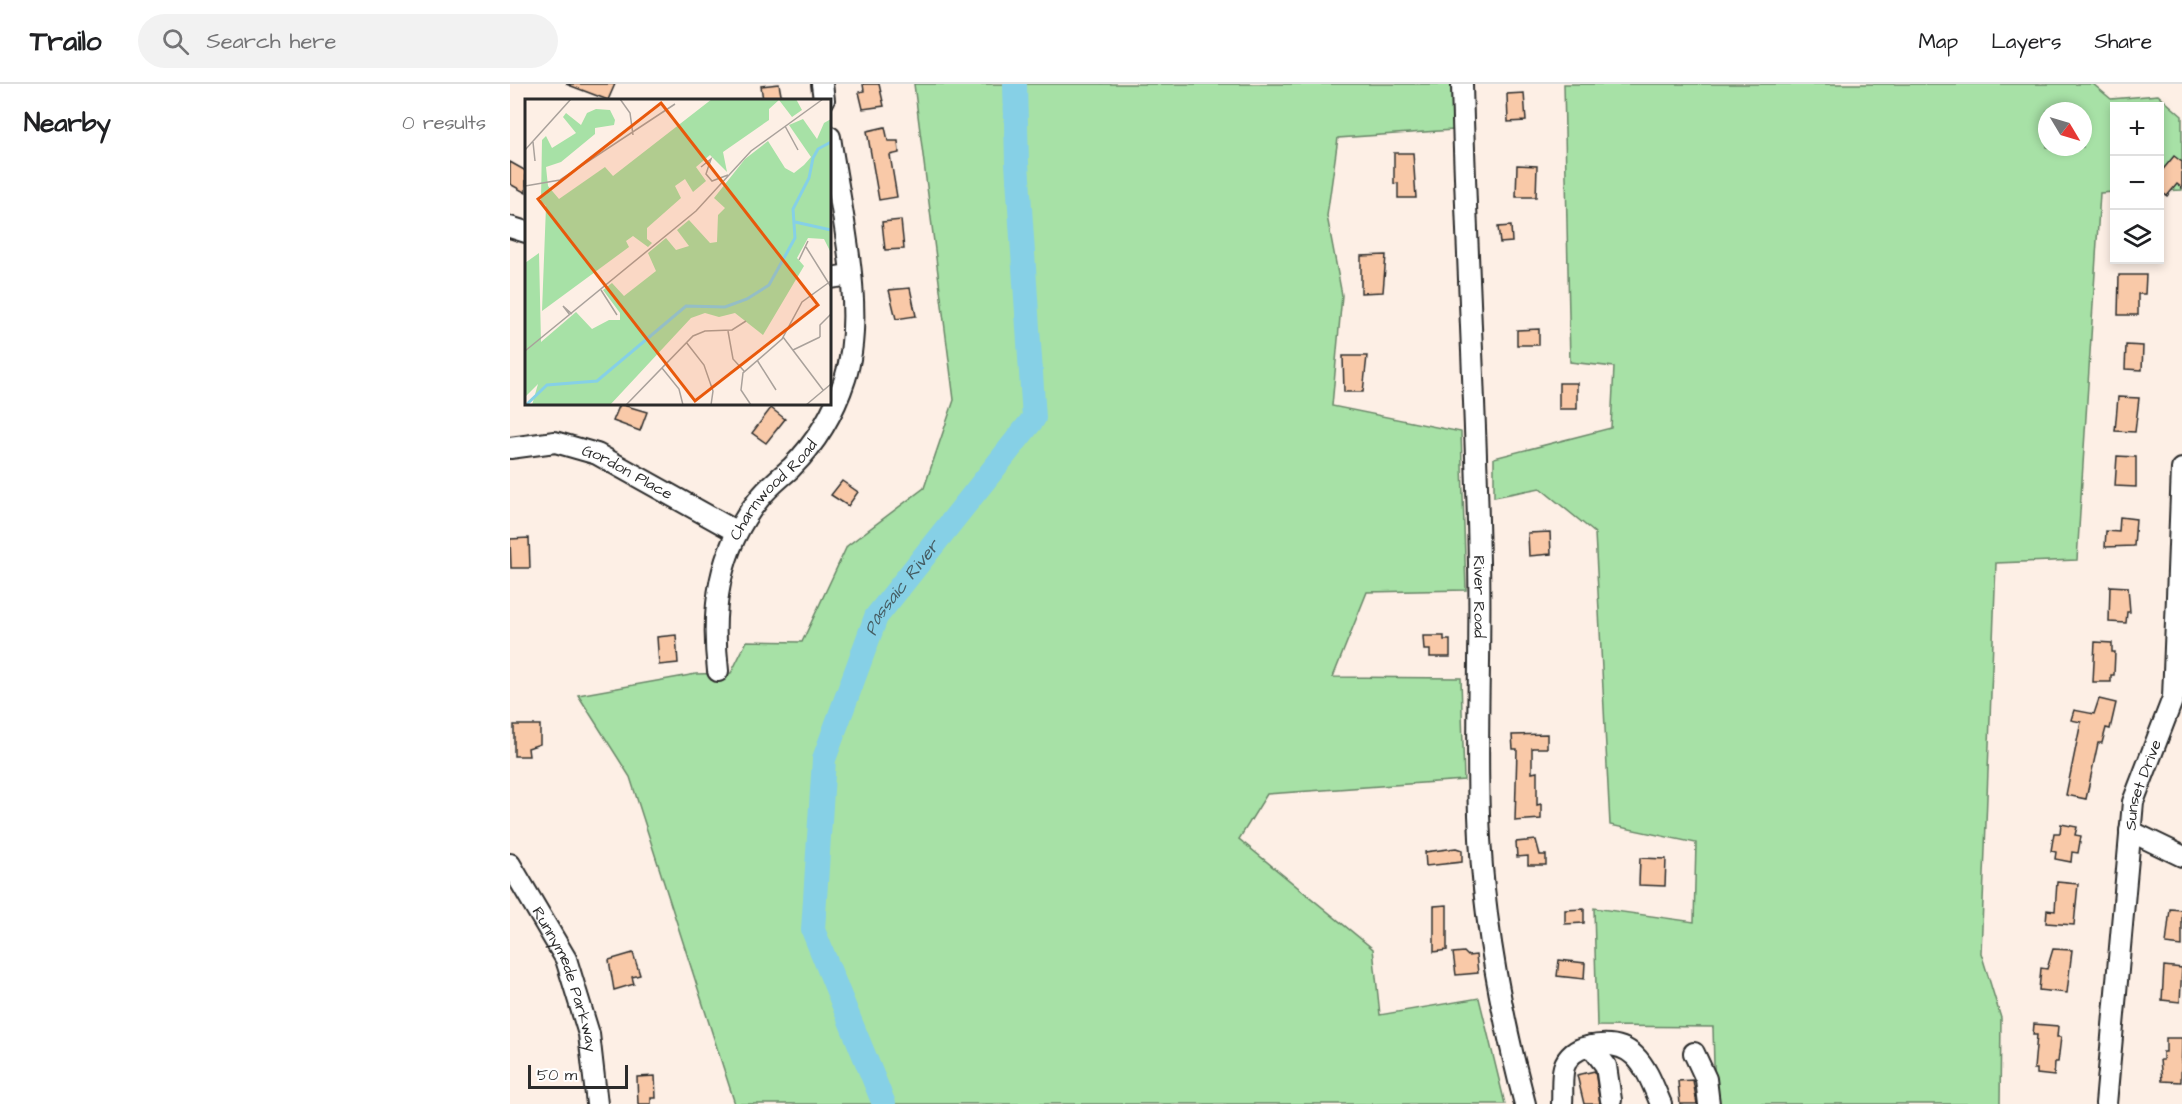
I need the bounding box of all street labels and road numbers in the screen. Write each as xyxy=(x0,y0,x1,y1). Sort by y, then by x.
street label: Charnwood Road xyxy=(724,435,822,544)
street label: Gordon Place xyxy=(579,439,677,505)
street label: River Road xyxy=(1468,555,1490,638)
street label: Sunset Drive xyxy=(2120,736,2167,831)
street label: Runnymede Parkway xyxy=(527,903,602,1054)

